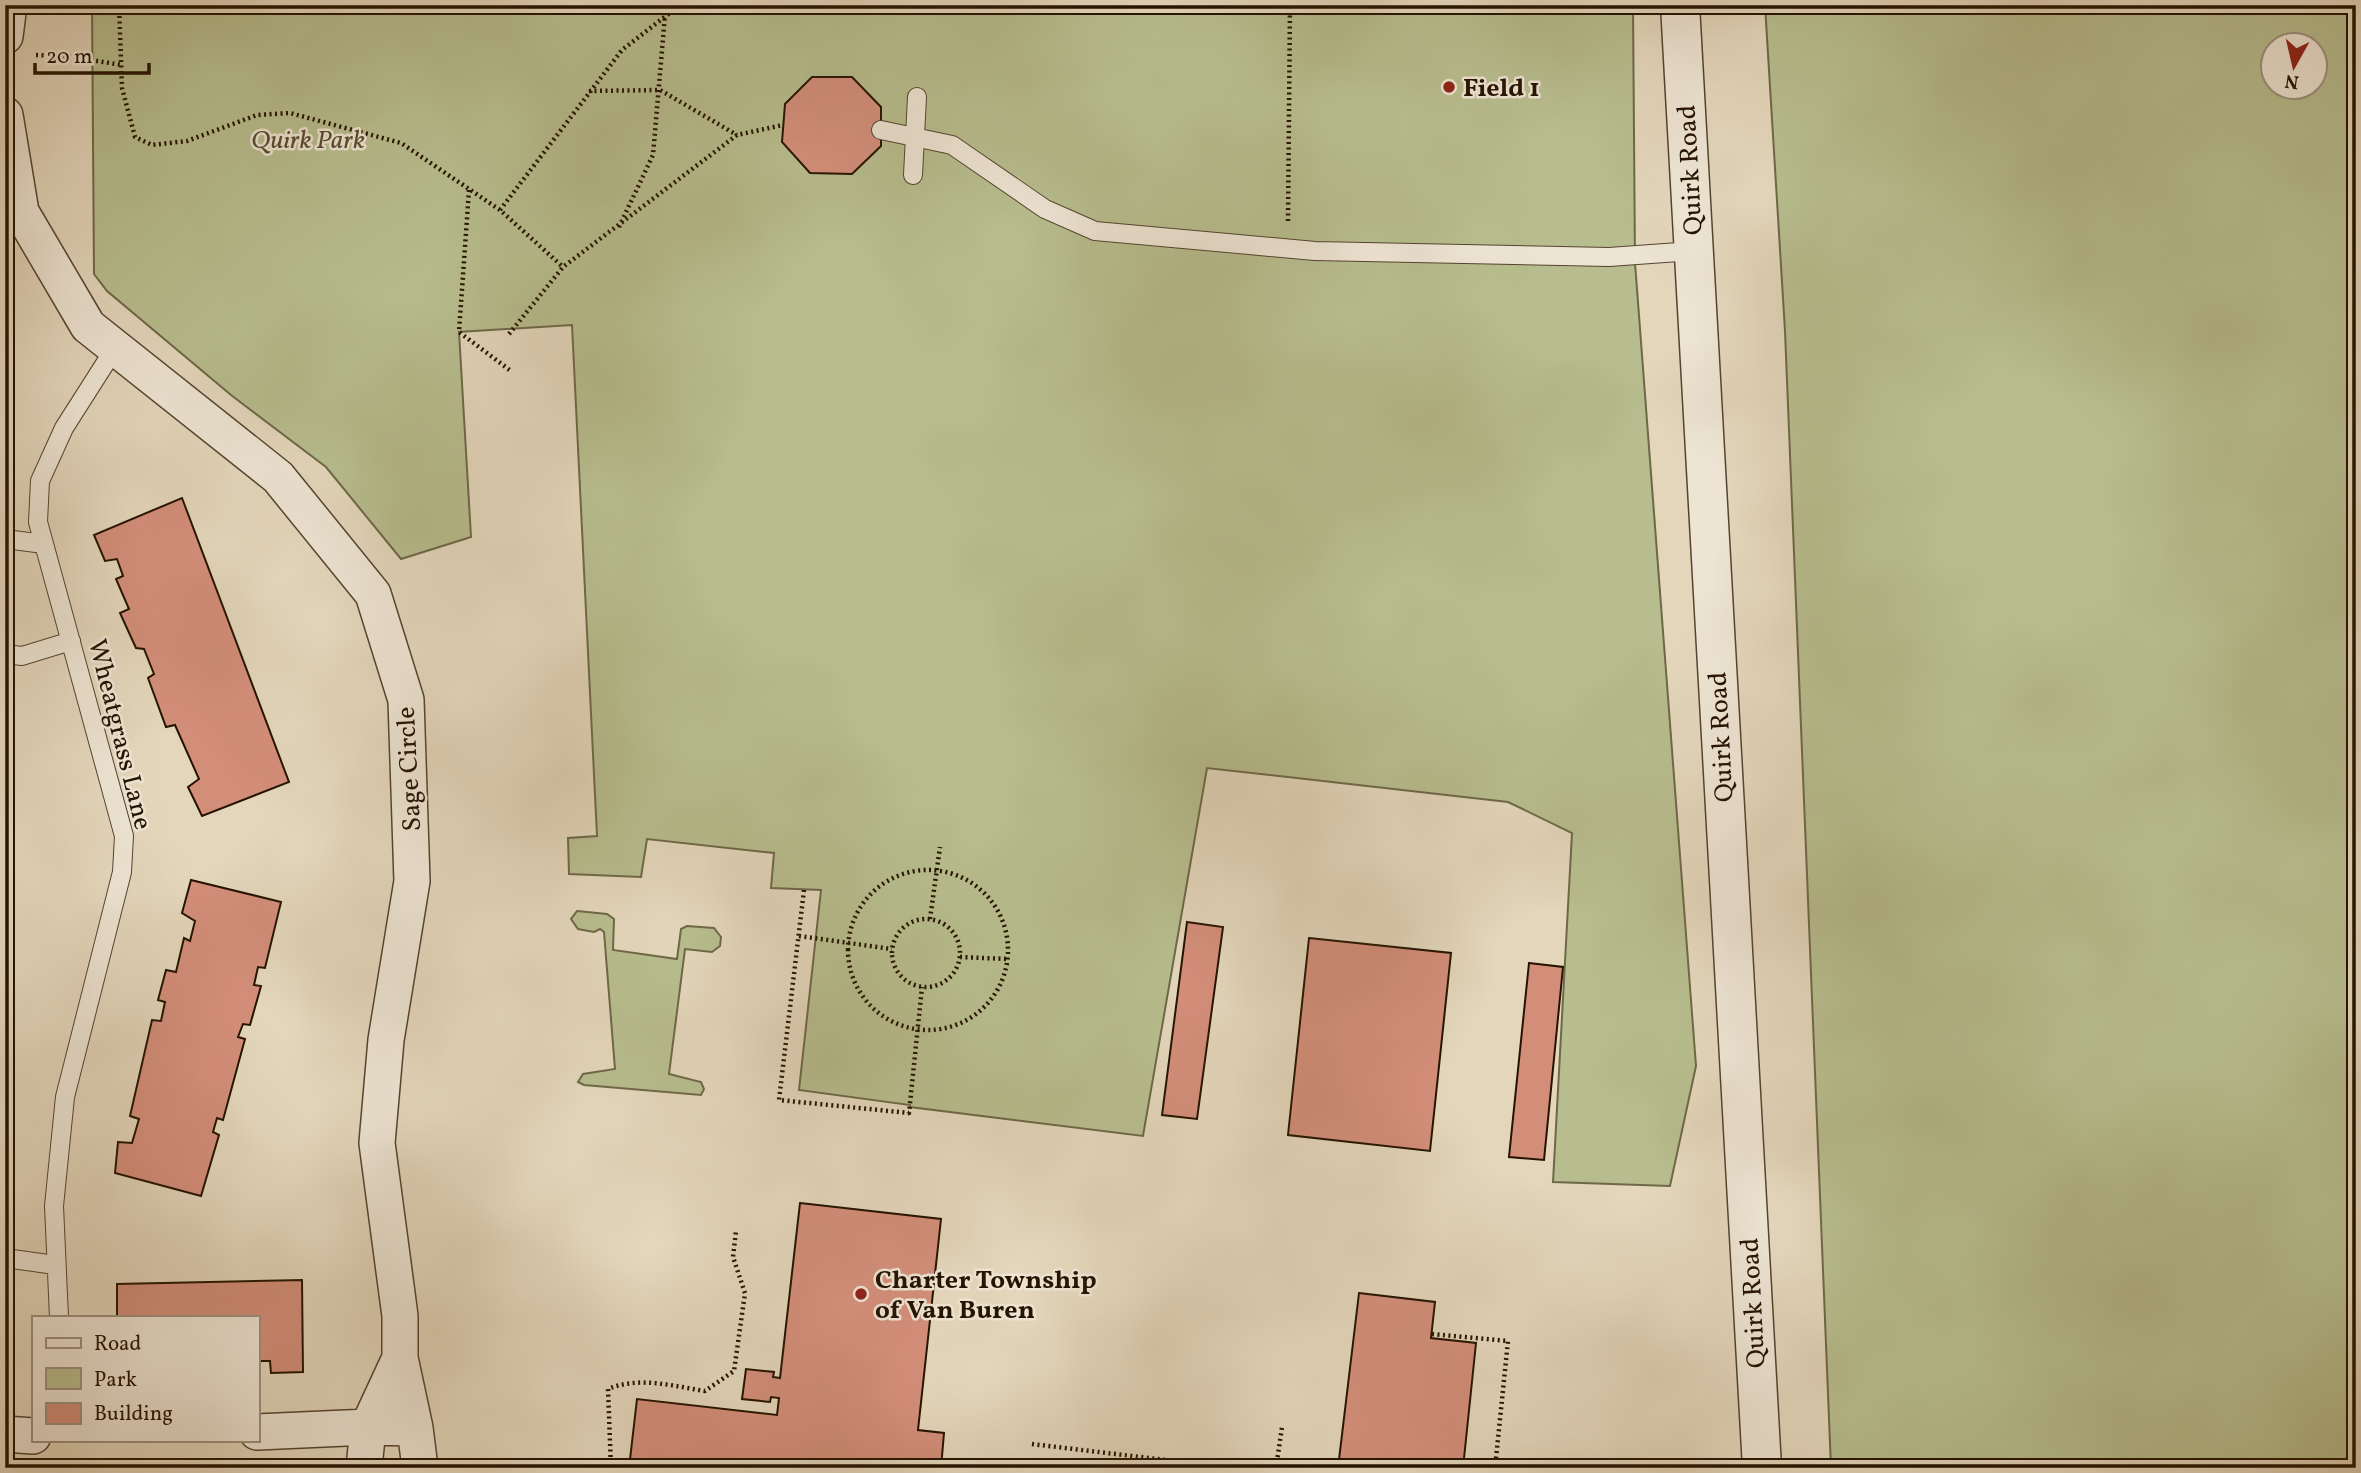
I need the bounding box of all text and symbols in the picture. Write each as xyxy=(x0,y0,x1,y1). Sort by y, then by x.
scale bar xyxy=(35,32,149,76)
north arrow xyxy=(2260,32,2330,102)
text: 20 m xyxy=(46,43,92,72)
text: N xyxy=(2283,67,2301,95)
place label: Field 1 xyxy=(1463,71,1540,107)
marker: Field 1 xyxy=(1441,79,1457,95)
street label: Quirk Road xyxy=(1670,104,1712,236)
park label: Quirk Park xyxy=(251,123,365,159)
street label: Wheatgrass Lane xyxy=(78,635,160,834)
street label: Quirk Road xyxy=(1701,671,1743,803)
street label: Sage Circle xyxy=(389,706,431,832)
street label: Quirk Road xyxy=(1733,1237,1775,1369)
place label: Charter Township of Van Buren xyxy=(875,1263,1097,1329)
marker: Charter Township of Van Buren xyxy=(853,1286,869,1302)
legend xyxy=(32,1316,259,1442)
text: Road xyxy=(94,1330,141,1359)
text: Park xyxy=(94,1366,137,1395)
text: Building xyxy=(94,1400,173,1429)

